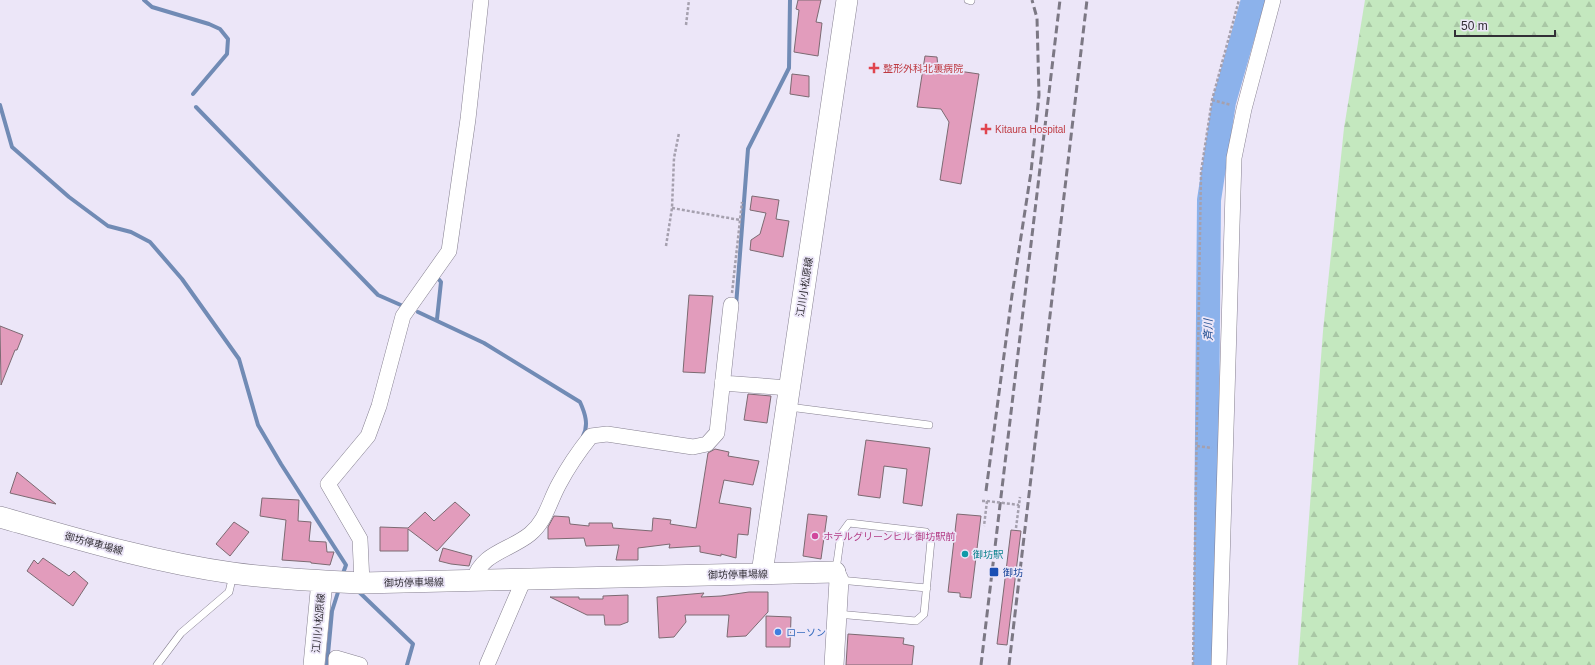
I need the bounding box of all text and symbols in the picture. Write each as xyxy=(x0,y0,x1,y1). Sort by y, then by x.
scale bar xyxy=(1455,12,1555,38)
text: 50 m xyxy=(1461,19,1488,33)
marker: 整形外科北裏病院 xyxy=(868,62,880,74)
place label: 整形外科北裏病院 xyxy=(883,63,963,74)
marker: Kitaura Hospital xyxy=(980,123,992,135)
place label: Kitaura Hospital xyxy=(995,124,1066,135)
street label: 江川小松原線 xyxy=(794,257,815,318)
water label: 斉川 xyxy=(1202,318,1214,341)
street label: 御坊停車場線 xyxy=(63,530,124,557)
marker: ホテルグリーンヒル 御坊駅前 xyxy=(810,531,820,541)
place label: ホテルグリーンヒル 御坊駅前 xyxy=(823,531,955,542)
marker: 御坊駅 xyxy=(960,549,970,559)
place label: 御坊駅 xyxy=(973,549,1004,560)
marker: 御坊 xyxy=(988,566,1000,578)
place label: 御坊 xyxy=(1003,567,1023,578)
street label: 御坊停車場線 xyxy=(708,568,768,581)
street label: 御坊停車場線 xyxy=(384,576,444,589)
street label: 江川小松原線 xyxy=(310,593,327,653)
marker: ローソン xyxy=(773,627,783,637)
place label: ローソン xyxy=(786,627,826,638)

